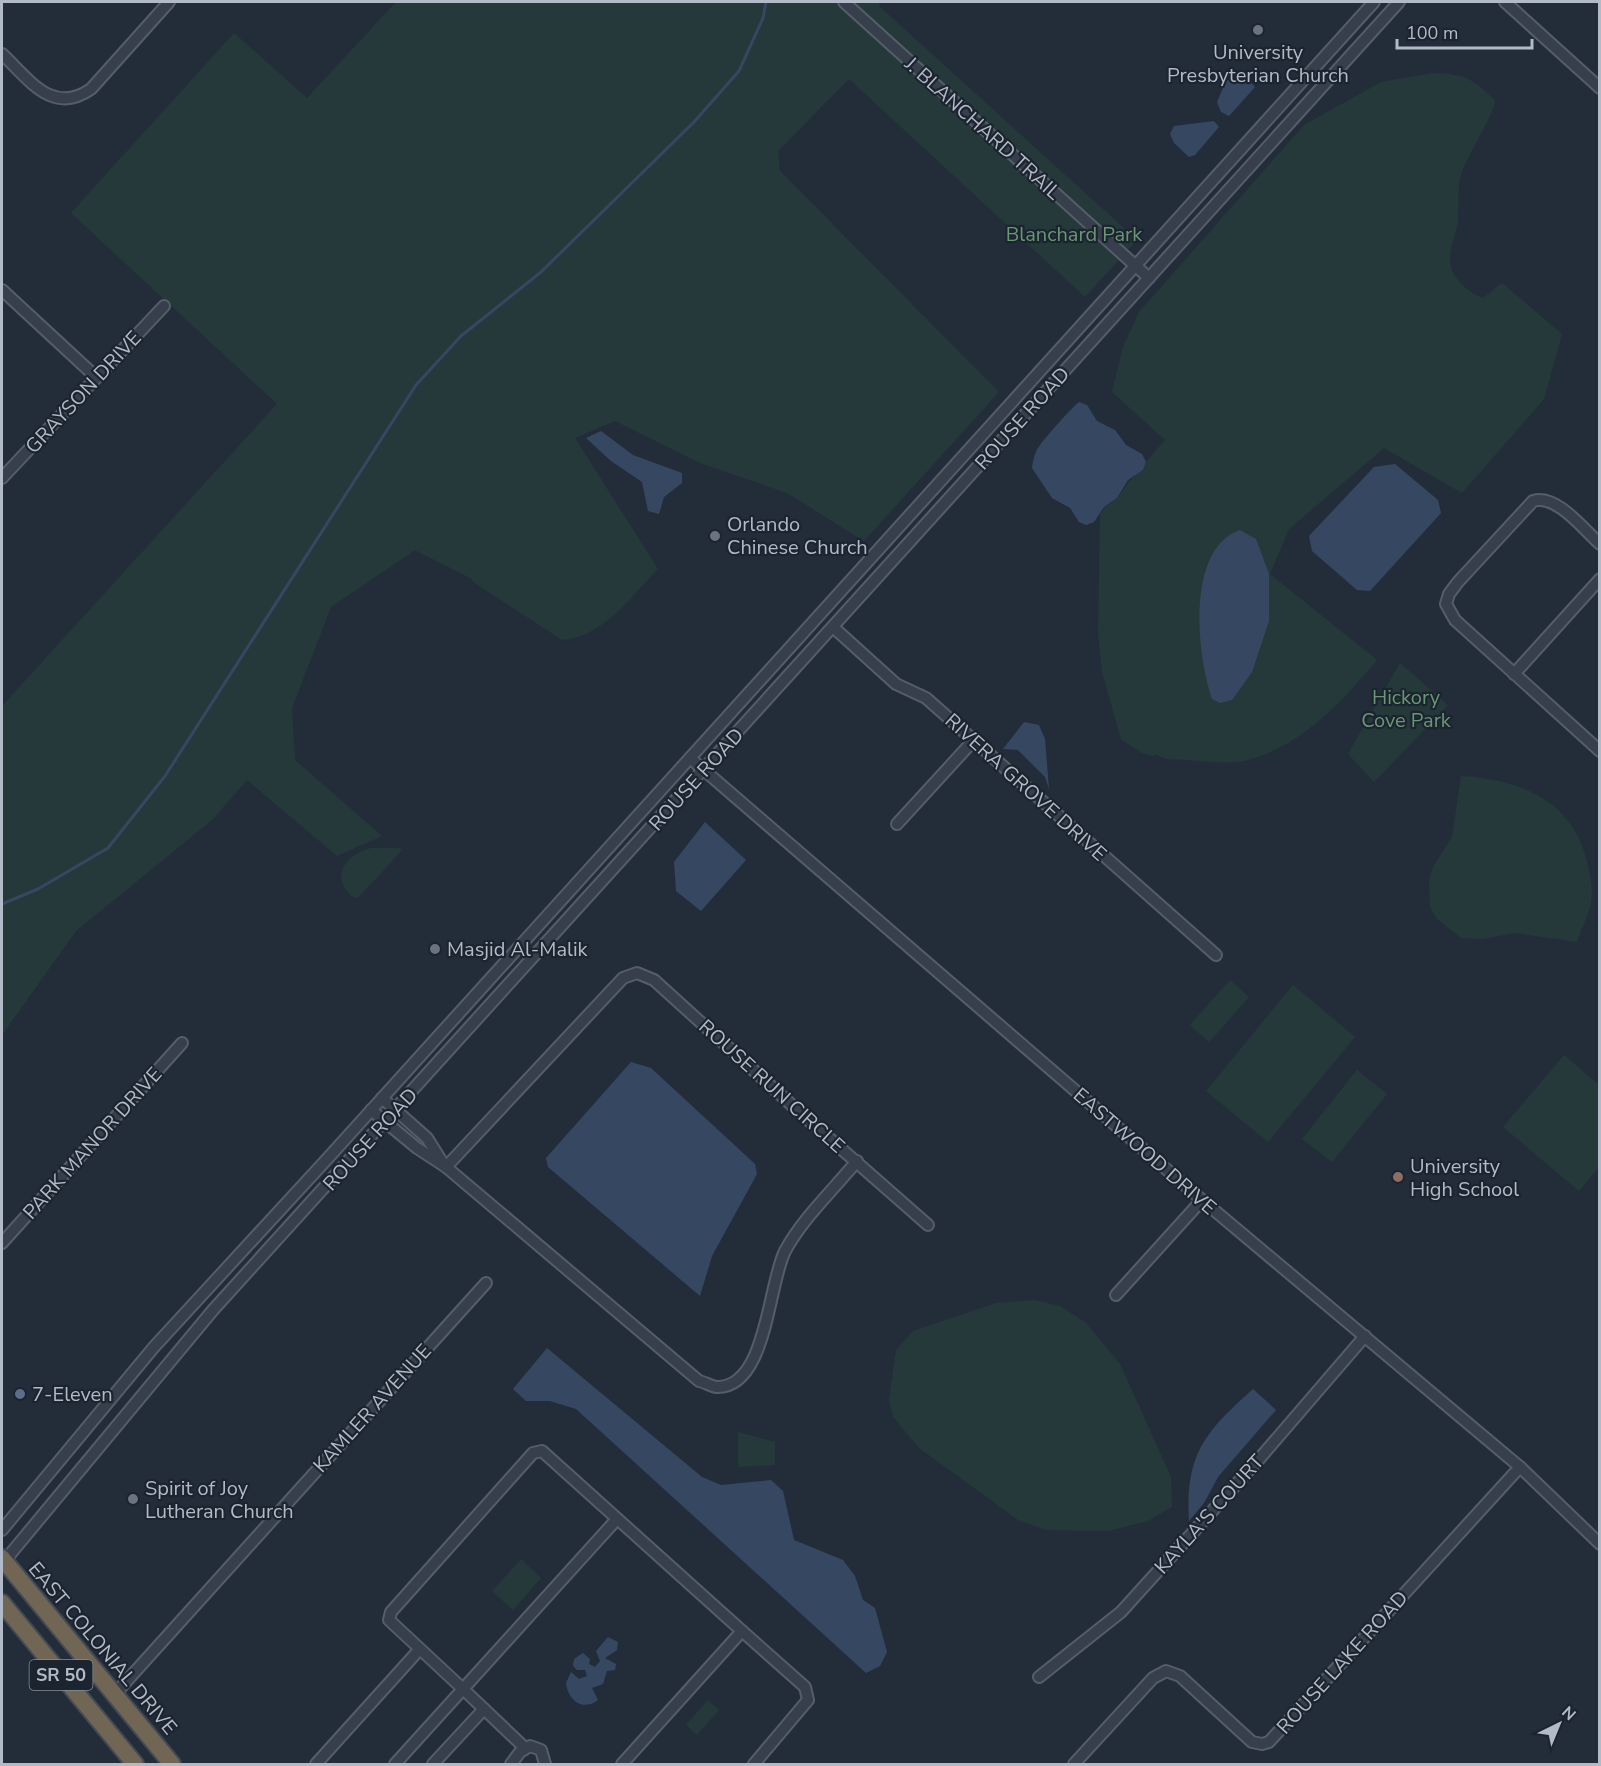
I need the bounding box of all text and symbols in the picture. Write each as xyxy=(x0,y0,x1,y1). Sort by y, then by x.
scale bar xyxy=(1397,12,1532,50)
text: 100 m xyxy=(1406,21,1458,45)
marker: University Presbyterian Church xyxy=(1251,23,1265,37)
place label: University Presbyterian Church xyxy=(1167,39,1349,89)
street label: J. BLANCHARD TRAIL xyxy=(898,50,1067,206)
park label: Blanchard Park xyxy=(1006,221,1143,248)
street label: GRAYSON DRIVE xyxy=(19,325,147,460)
street label: ROUSE ROAD xyxy=(969,361,1076,476)
place label: Orlando Chinese Church xyxy=(727,511,868,561)
marker: Orlando Chinese Church xyxy=(708,529,722,543)
park label: Hickory Cove Park xyxy=(1361,684,1452,734)
street label: RIVERA GROVE DRIVE xyxy=(939,707,1112,867)
street label: ROUSE ROAD xyxy=(643,722,750,837)
place label: Masjid Al-Malik xyxy=(447,936,589,963)
marker: Masjid Al-Malik xyxy=(428,942,442,956)
street label: ROUSE RUN CIRCLE xyxy=(693,1013,851,1159)
street label: PARK MANOR DRIVE xyxy=(17,1061,168,1225)
street label: ROUSE ROAD xyxy=(317,1082,424,1197)
street label: EASTWOOD DRIVE xyxy=(1067,1082,1222,1221)
place label: University High School xyxy=(1410,1153,1519,1203)
marker: University High School xyxy=(1391,1170,1405,1184)
street label: KAMLER AVENUE xyxy=(307,1338,437,1479)
place label: 7-Eleven xyxy=(32,1381,113,1408)
marker: 7-Eleven xyxy=(13,1387,27,1401)
street label: KAYLA'S COURT xyxy=(1148,1449,1270,1580)
place label: Spirit of Joy Lutheran Church xyxy=(145,1475,294,1525)
marker: Spirit of Joy Lutheran Church xyxy=(126,1492,140,1506)
street label: EAST COLONIAL DRIVE xyxy=(22,1556,183,1741)
street label: ROUSE LAKE ROAD xyxy=(1271,1585,1414,1740)
road number: SR 50 xyxy=(29,1660,92,1690)
north arrow xyxy=(1529,1694,1589,1754)
text: N xyxy=(1557,1702,1580,1726)

